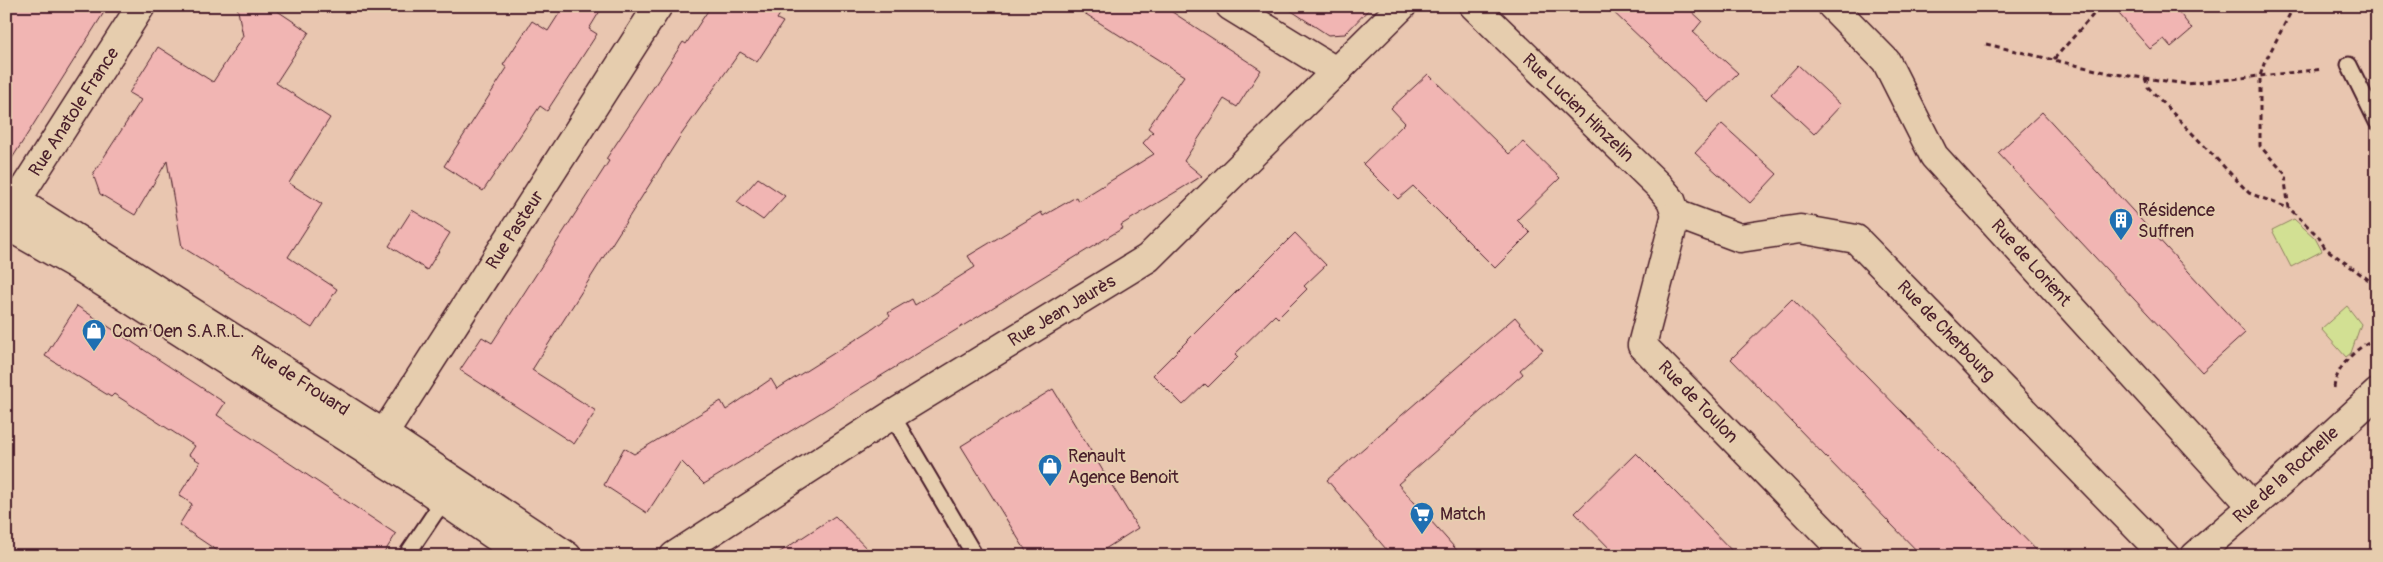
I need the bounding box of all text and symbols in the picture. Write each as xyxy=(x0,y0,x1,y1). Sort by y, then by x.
street label: Rue Anatole France xyxy=(24,43,124,181)
street label: Rue Lucien Hinzelin xyxy=(1517,49,1639,167)
street label: Rue Pasteur xyxy=(481,186,549,274)
place label: Résidence Suffren xyxy=(2138,199,2215,243)
building icon: Résidence Suffren xyxy=(2108,207,2134,241)
street label: Rue de Lorient xyxy=(1986,215,2077,312)
street label: Rue Jean Jaurès xyxy=(1004,270,1120,352)
street label: Rue de Cherbourg xyxy=(1892,276,2000,386)
shop icon: Com’Oen S.A.R.L. xyxy=(81,318,107,352)
place label: Com’Oen S.A.R.L. xyxy=(112,320,245,343)
street label: Rue de Frouard xyxy=(246,341,354,421)
street label: Rue de Toulon xyxy=(1653,356,1743,448)
street label: Rue de la Rochelle xyxy=(2228,421,2344,529)
place label: Renault Agence Benoit xyxy=(1068,445,1179,489)
shop icon: Renault Agence Benoit xyxy=(1037,453,1063,487)
supermarket icon: Match xyxy=(1409,501,1435,535)
place label: Match xyxy=(1440,503,1486,526)

